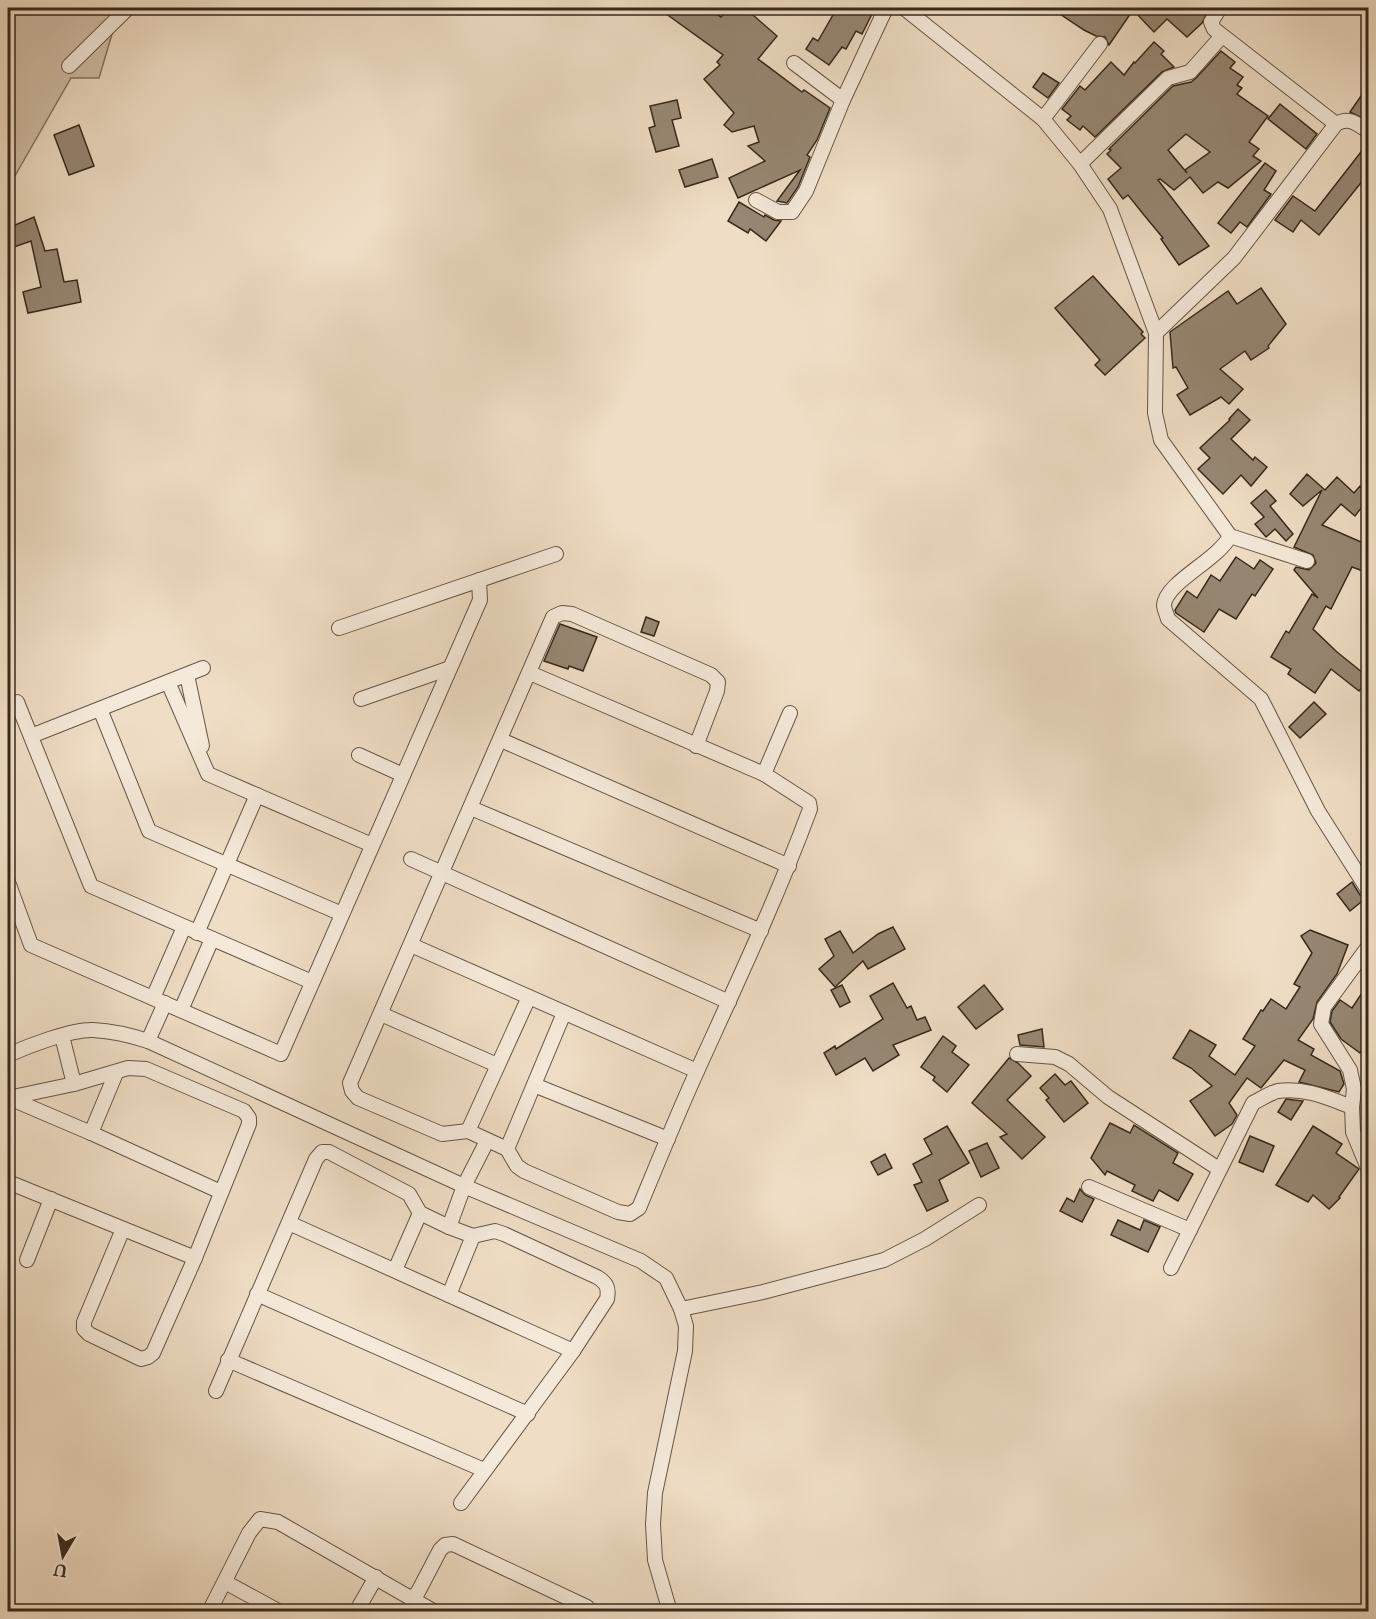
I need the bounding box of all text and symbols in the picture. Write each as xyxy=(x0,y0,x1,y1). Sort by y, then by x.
north arrow xyxy=(33,1526,93,1586)
text: U xyxy=(52,1559,69,1581)

